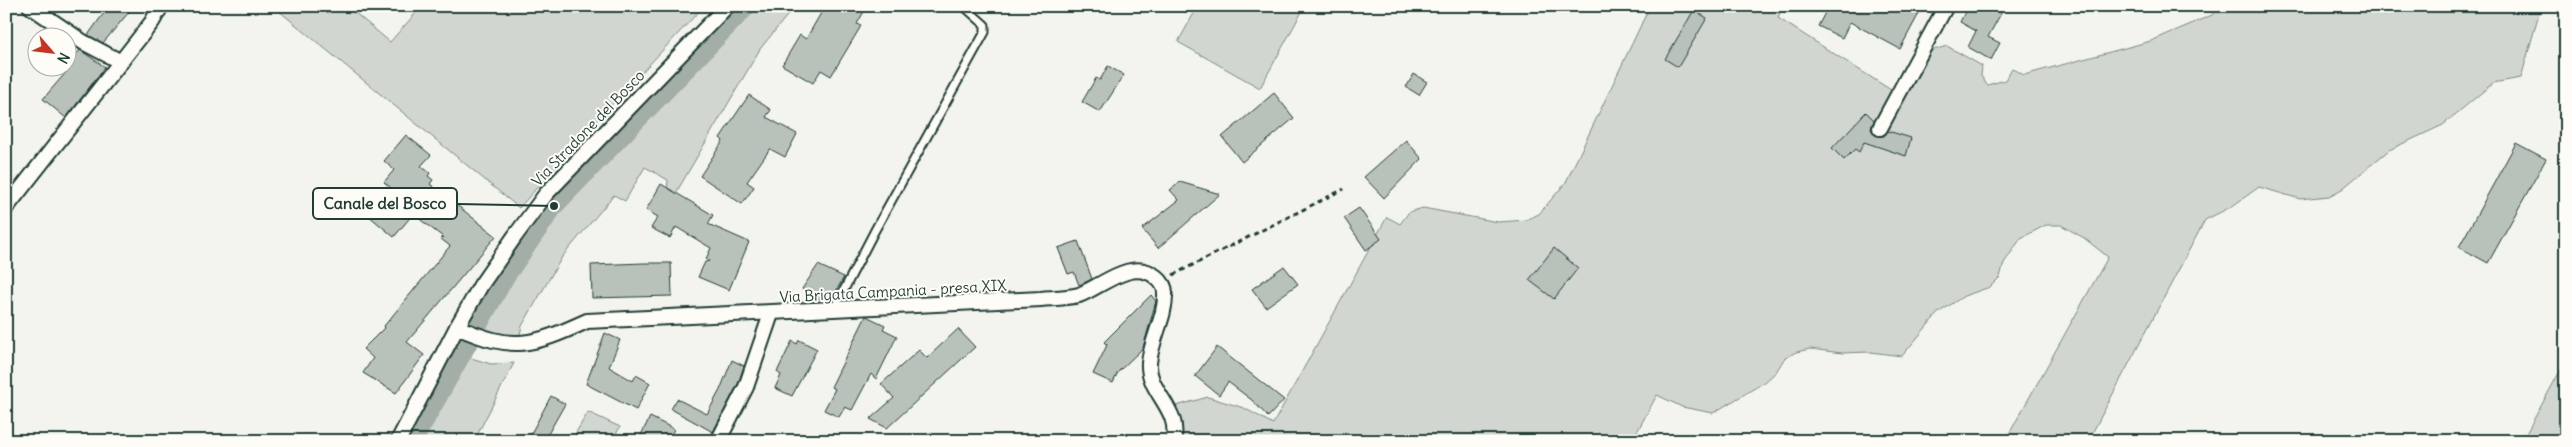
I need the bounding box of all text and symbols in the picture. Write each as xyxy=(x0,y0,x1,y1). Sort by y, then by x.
north arrow xyxy=(28,28,78,78)
text: N xyxy=(53,50,74,67)
street label: Via Stradone del Bosco xyxy=(527,66,649,190)
callout: Canale del Bosco xyxy=(313,188,457,219)
text: Canale del Bosco xyxy=(323,193,447,213)
street label: Via Brigata Campania - presa XIX xyxy=(779,276,1008,306)

